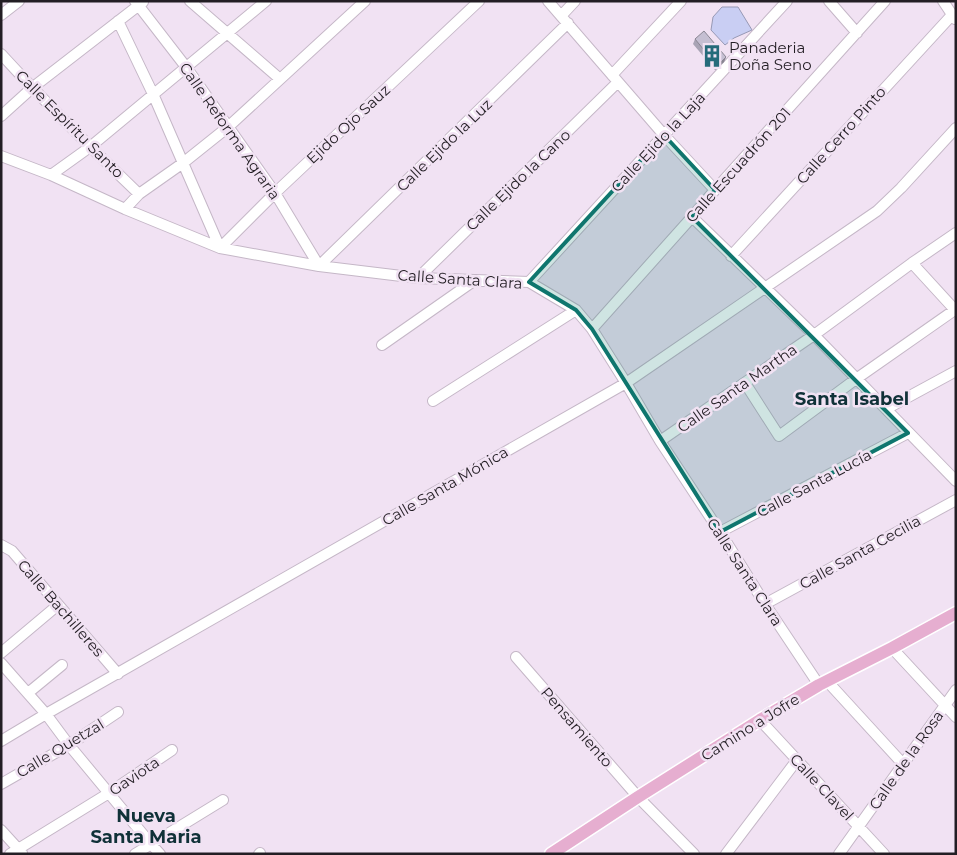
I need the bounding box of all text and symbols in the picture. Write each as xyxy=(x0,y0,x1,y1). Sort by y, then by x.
place label: Panaderia Doña Seno xyxy=(729,38,812,74)
building icon: Panaderia Doña Seno xyxy=(699,43,725,69)
street label: Calle Reforma Agraria xyxy=(175,59,285,203)
street label: Calle Espíritu Santo xyxy=(12,66,128,182)
street label: Ejido Ojo Sauz xyxy=(302,80,394,168)
street label: Calle Cerro Pinto xyxy=(792,82,890,188)
street label: Calle Ejido la Laja xyxy=(607,88,709,196)
street label: Calle Ejido la Luz xyxy=(392,94,496,195)
street label: Calle Escuadrón 201 xyxy=(681,104,795,226)
street label: Calle Ejido la Cano xyxy=(462,125,574,235)
street label: Calle Santa Clara xyxy=(397,265,523,293)
street label: Calle Santa Martha xyxy=(674,340,800,436)
district label: Santa Isabel xyxy=(795,388,909,410)
street label: Calle Santa Mónica xyxy=(379,442,511,530)
street label: Calle Santa Lucía xyxy=(753,445,875,521)
street label: Calle Santa Cecilia xyxy=(796,511,924,593)
street label: Calle Santa Clara xyxy=(703,514,787,630)
street label: Calle Bachilleres xyxy=(14,556,108,660)
street label: Pensamiento xyxy=(537,683,617,771)
street label: Camino a Jofre xyxy=(697,689,803,765)
street label: Calle de la Rosa xyxy=(865,707,947,813)
street label: Calle Quetzal xyxy=(13,714,107,782)
street label: Calle Clavel xyxy=(786,750,858,824)
street label: Gaviota xyxy=(105,752,163,800)
district label: Nueva Santa Maria xyxy=(90,805,202,848)

